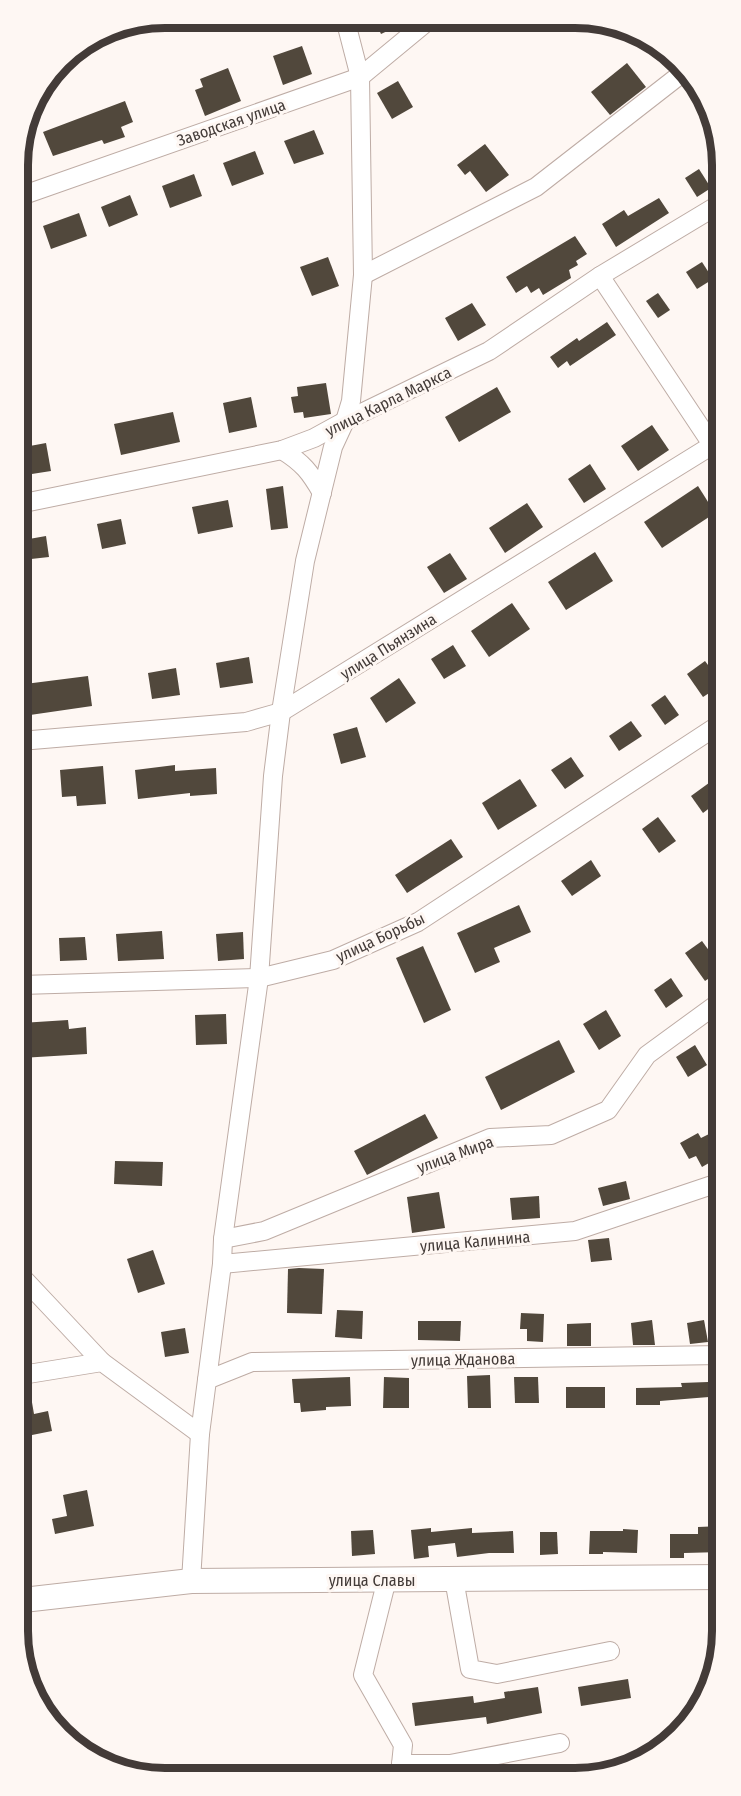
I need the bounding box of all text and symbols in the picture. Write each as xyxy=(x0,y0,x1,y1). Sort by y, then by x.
street label: Заводская улица xyxy=(174,95,288,150)
street label: улица Карла Маркса xyxy=(322,363,455,440)
street label: улица Пьянзина xyxy=(337,609,440,683)
street label: улица Борьбы xyxy=(333,909,428,966)
street label: улица Мира xyxy=(414,1132,496,1177)
street label: улица Калинина xyxy=(419,1227,531,1256)
street label: улица Жданова xyxy=(411,1349,515,1370)
street label: улица Славы xyxy=(329,1571,415,1590)

